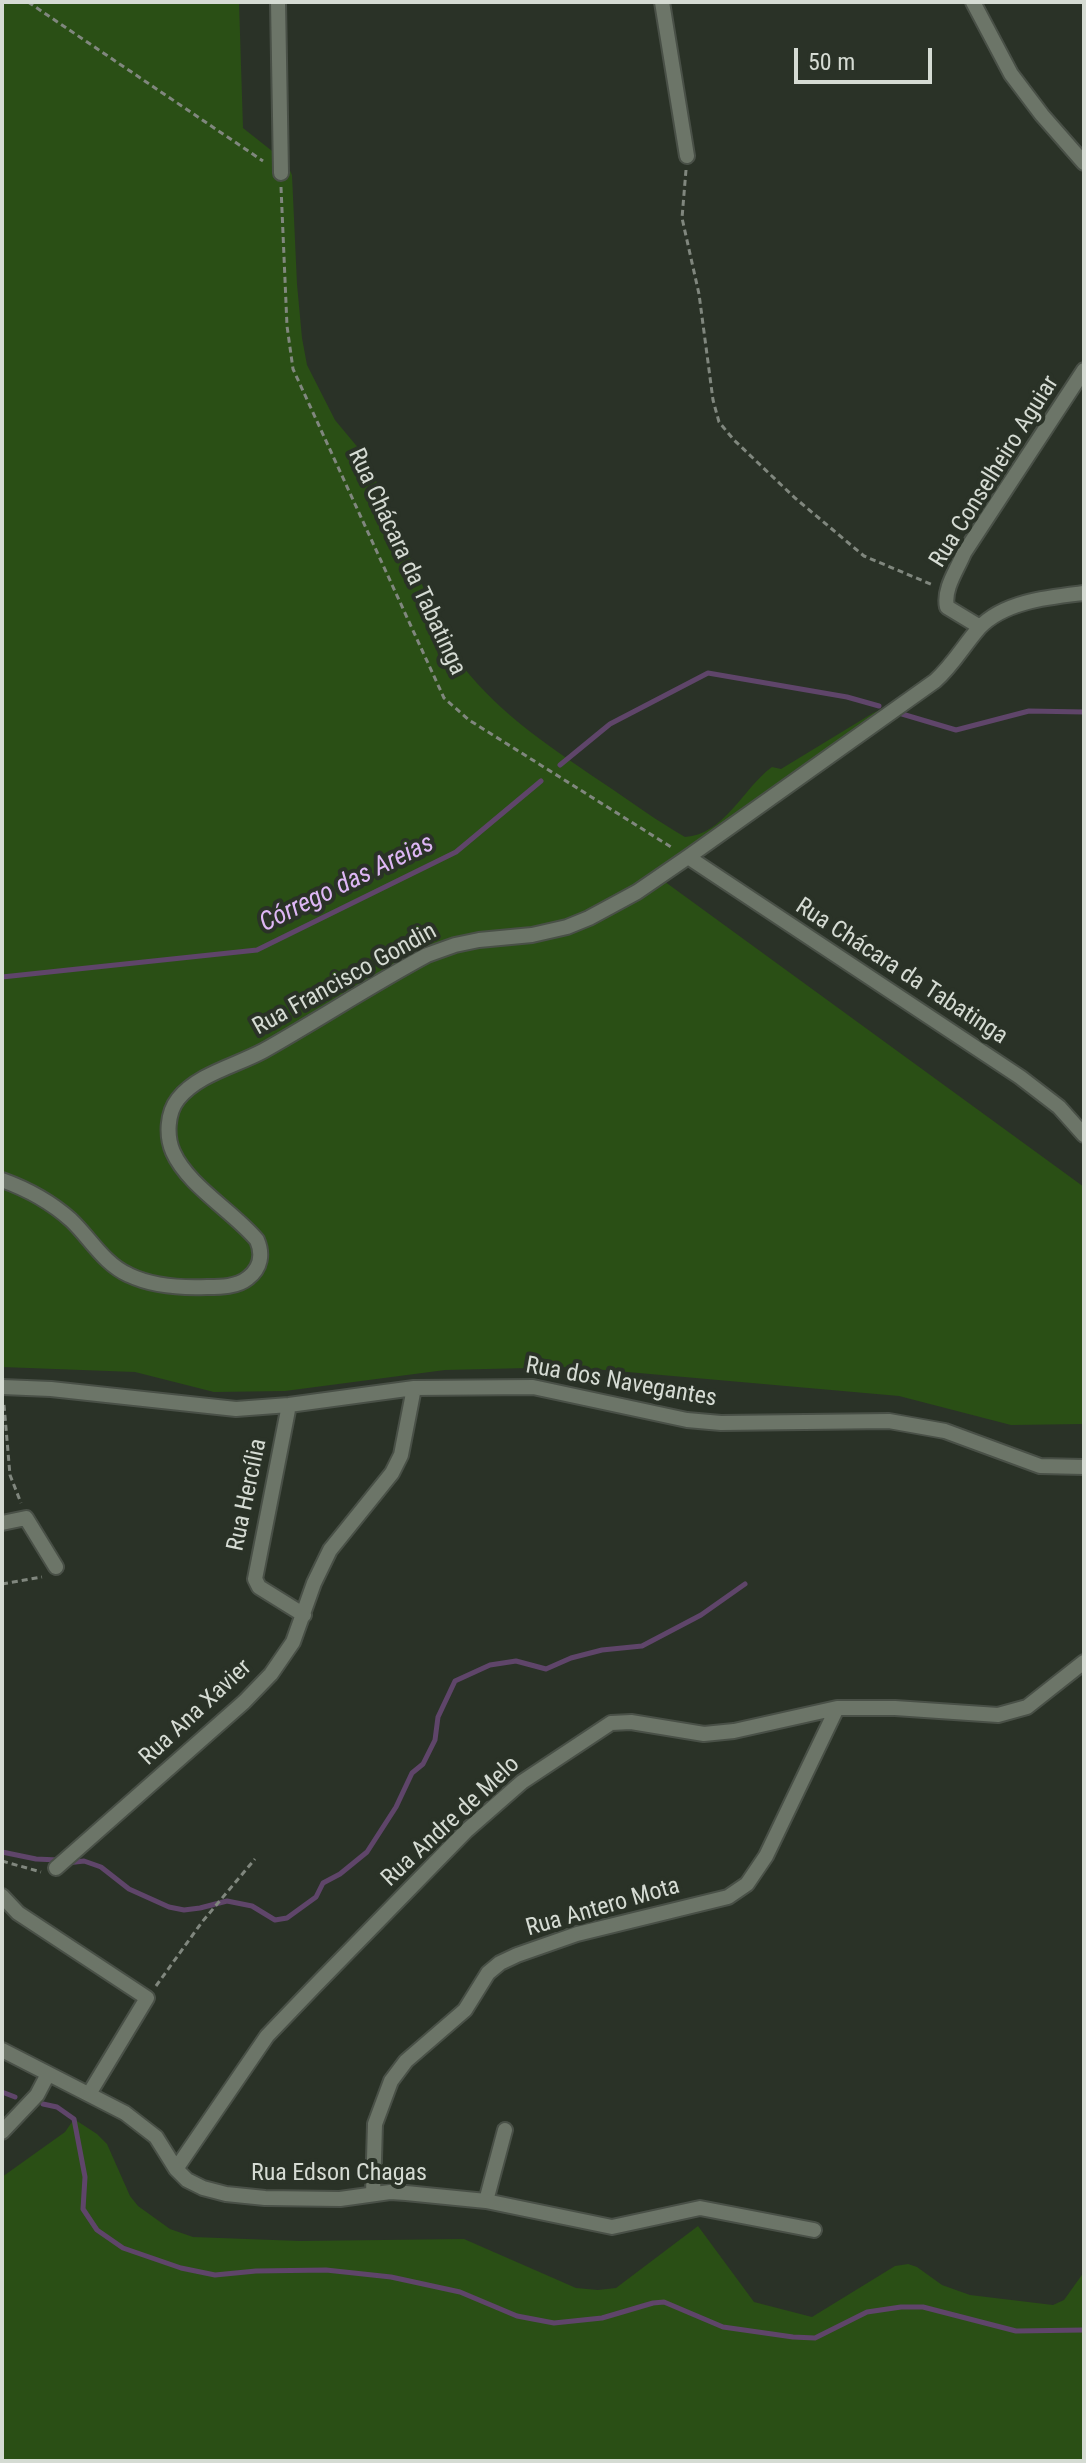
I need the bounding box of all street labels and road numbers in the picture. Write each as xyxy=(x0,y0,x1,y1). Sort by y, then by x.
street label: Rua Conselheiro Aguiar xyxy=(924,371,1066,573)
street label: Rua Chácara da Tabatinga xyxy=(341,444,471,680)
street label: Rua Chácara da Tabatinga xyxy=(790,893,1012,1051)
street label: Rua Francisco Gondin xyxy=(248,918,442,1042)
street label: Rua dos Navegantes xyxy=(523,1352,719,1414)
street label: Rua Hercília xyxy=(222,1436,274,1554)
street label: Rua Ana Xavier xyxy=(134,1654,258,1772)
street label: Rua Andre de Melo xyxy=(376,1751,526,1893)
street label: Rua Antero Mota xyxy=(523,1872,683,1944)
street label: Rua Edson Chagas xyxy=(251,2160,427,2188)

